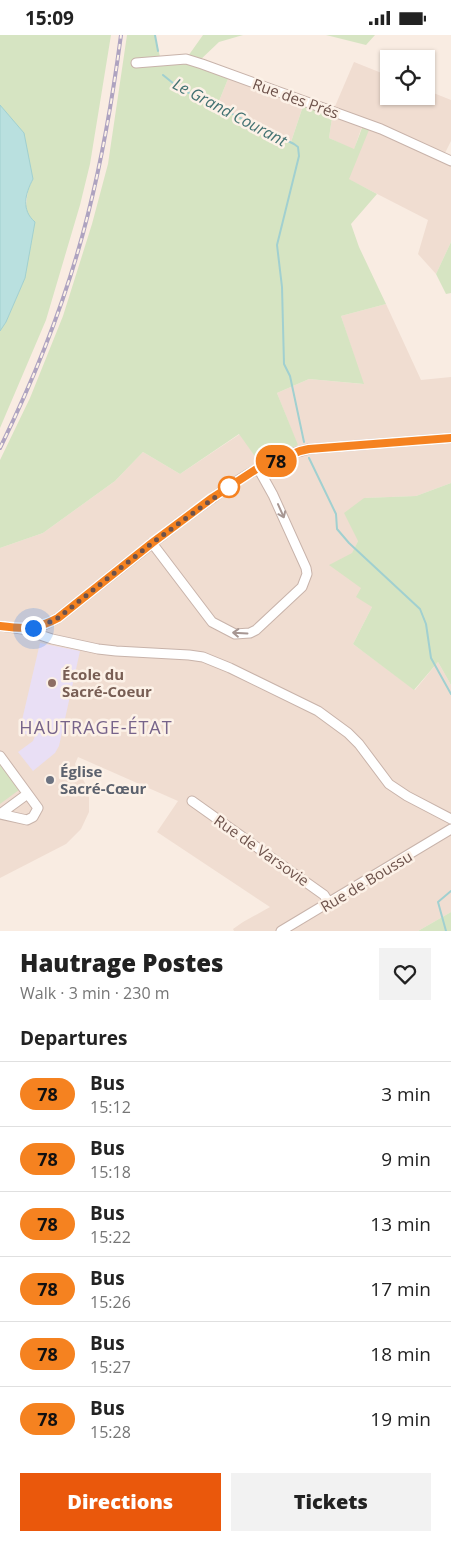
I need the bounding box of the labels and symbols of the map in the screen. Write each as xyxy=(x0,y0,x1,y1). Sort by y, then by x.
water label: Le Grand Courant xyxy=(169,73,291,152)
street label: Rue des Prés xyxy=(250,73,342,123)
line badge: 78 xyxy=(254,445,298,477)
unlabelled marker xyxy=(218,476,240,498)
one-way arrow xyxy=(276,504,286,519)
your location xyxy=(21,616,46,641)
one-way arrow xyxy=(232,628,248,638)
place label: École du Sacré-Coeur xyxy=(62,664,152,701)
marker: École du Sacré-Coeur xyxy=(46,677,58,689)
district label: HAUTRAGE-ÉTAT xyxy=(19,715,173,739)
place label: Église Sacré-Cœur xyxy=(60,761,147,798)
marker: Église Sacré-Cœur xyxy=(44,774,56,786)
street label: Rue de Varsovie xyxy=(211,810,313,890)
street label: Rue de Boussu xyxy=(316,846,416,916)

